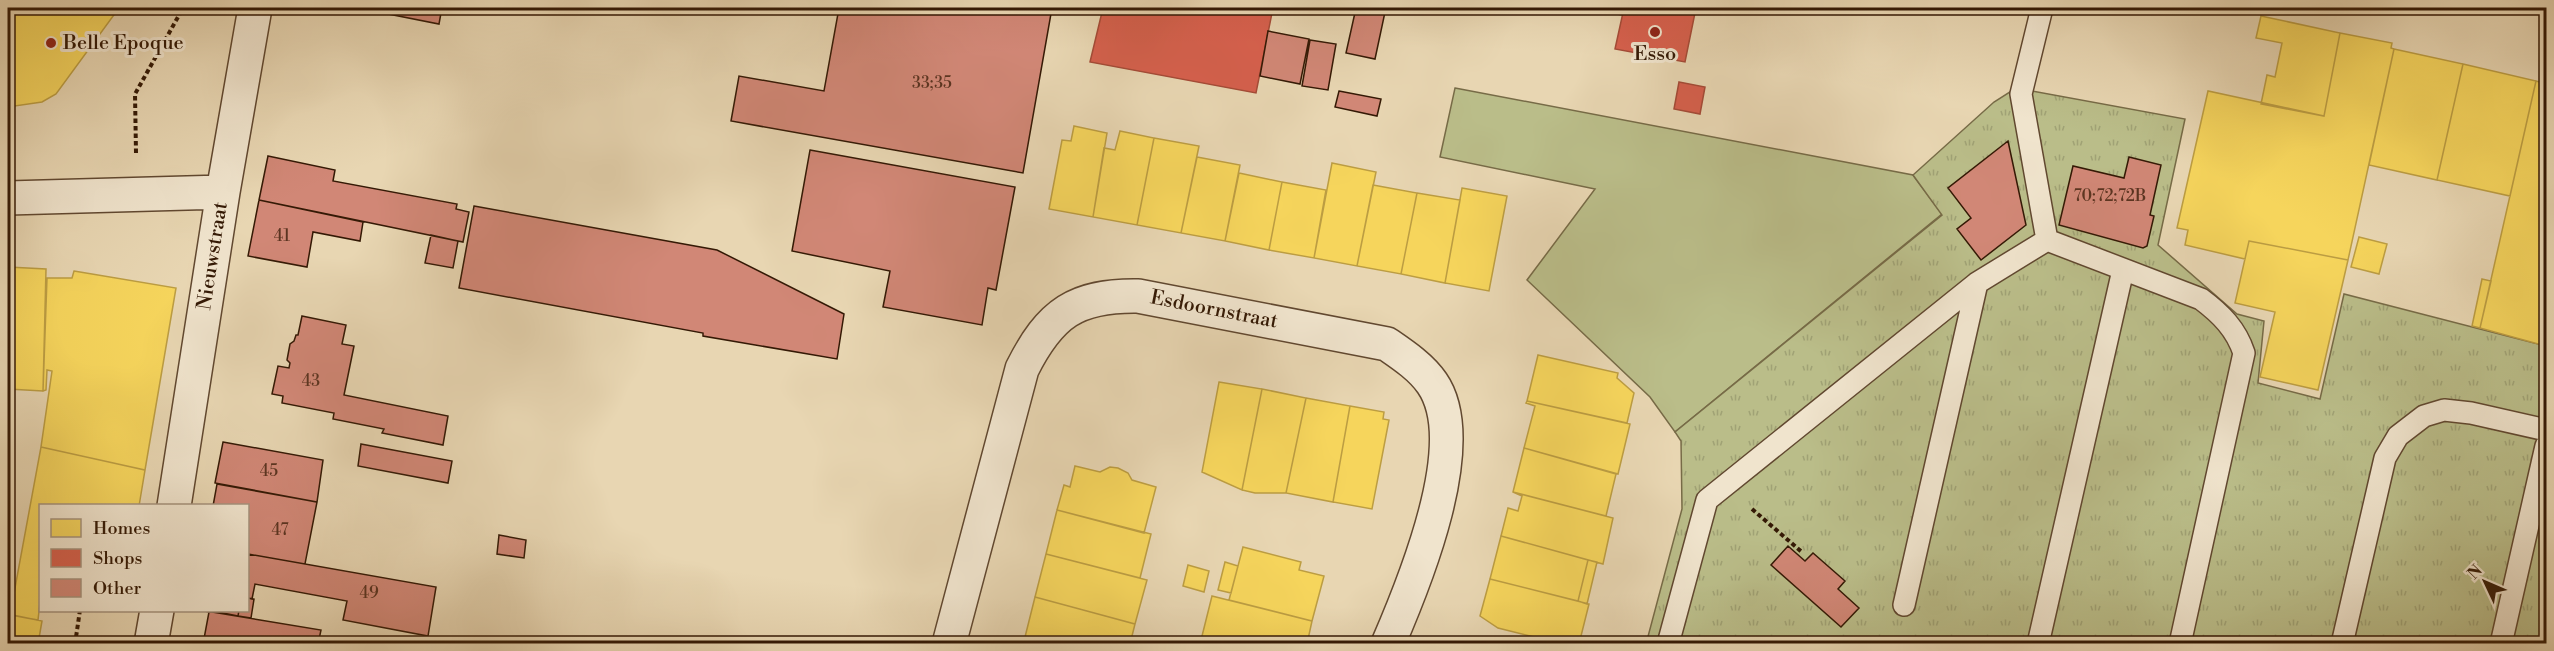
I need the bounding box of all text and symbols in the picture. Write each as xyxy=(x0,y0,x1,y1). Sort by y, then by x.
marker: Esso xyxy=(1648,25,1662,39)
place label: Belle Epoque xyxy=(62,31,184,56)
marker: Belle Epoque xyxy=(44,36,58,50)
place label: Esso xyxy=(1634,42,1676,67)
house number: 33;35 xyxy=(912,73,952,93)
house number: 70;72;72B xyxy=(2074,186,2146,206)
street label: Nieuwstraat xyxy=(192,200,234,312)
house number: 41 xyxy=(274,226,290,246)
street label: Esdoornstraat xyxy=(1148,285,1280,335)
house number: 43 xyxy=(302,371,320,391)
house number: 45 xyxy=(260,461,278,481)
legend xyxy=(39,504,249,612)
text: Homes xyxy=(93,517,150,540)
house number: 47 xyxy=(272,520,288,540)
text: Shops xyxy=(93,547,143,570)
north arrow xyxy=(2455,552,2515,612)
text: N xyxy=(2463,561,2487,584)
text: Other xyxy=(93,577,141,600)
house number: 49 xyxy=(359,583,379,603)

